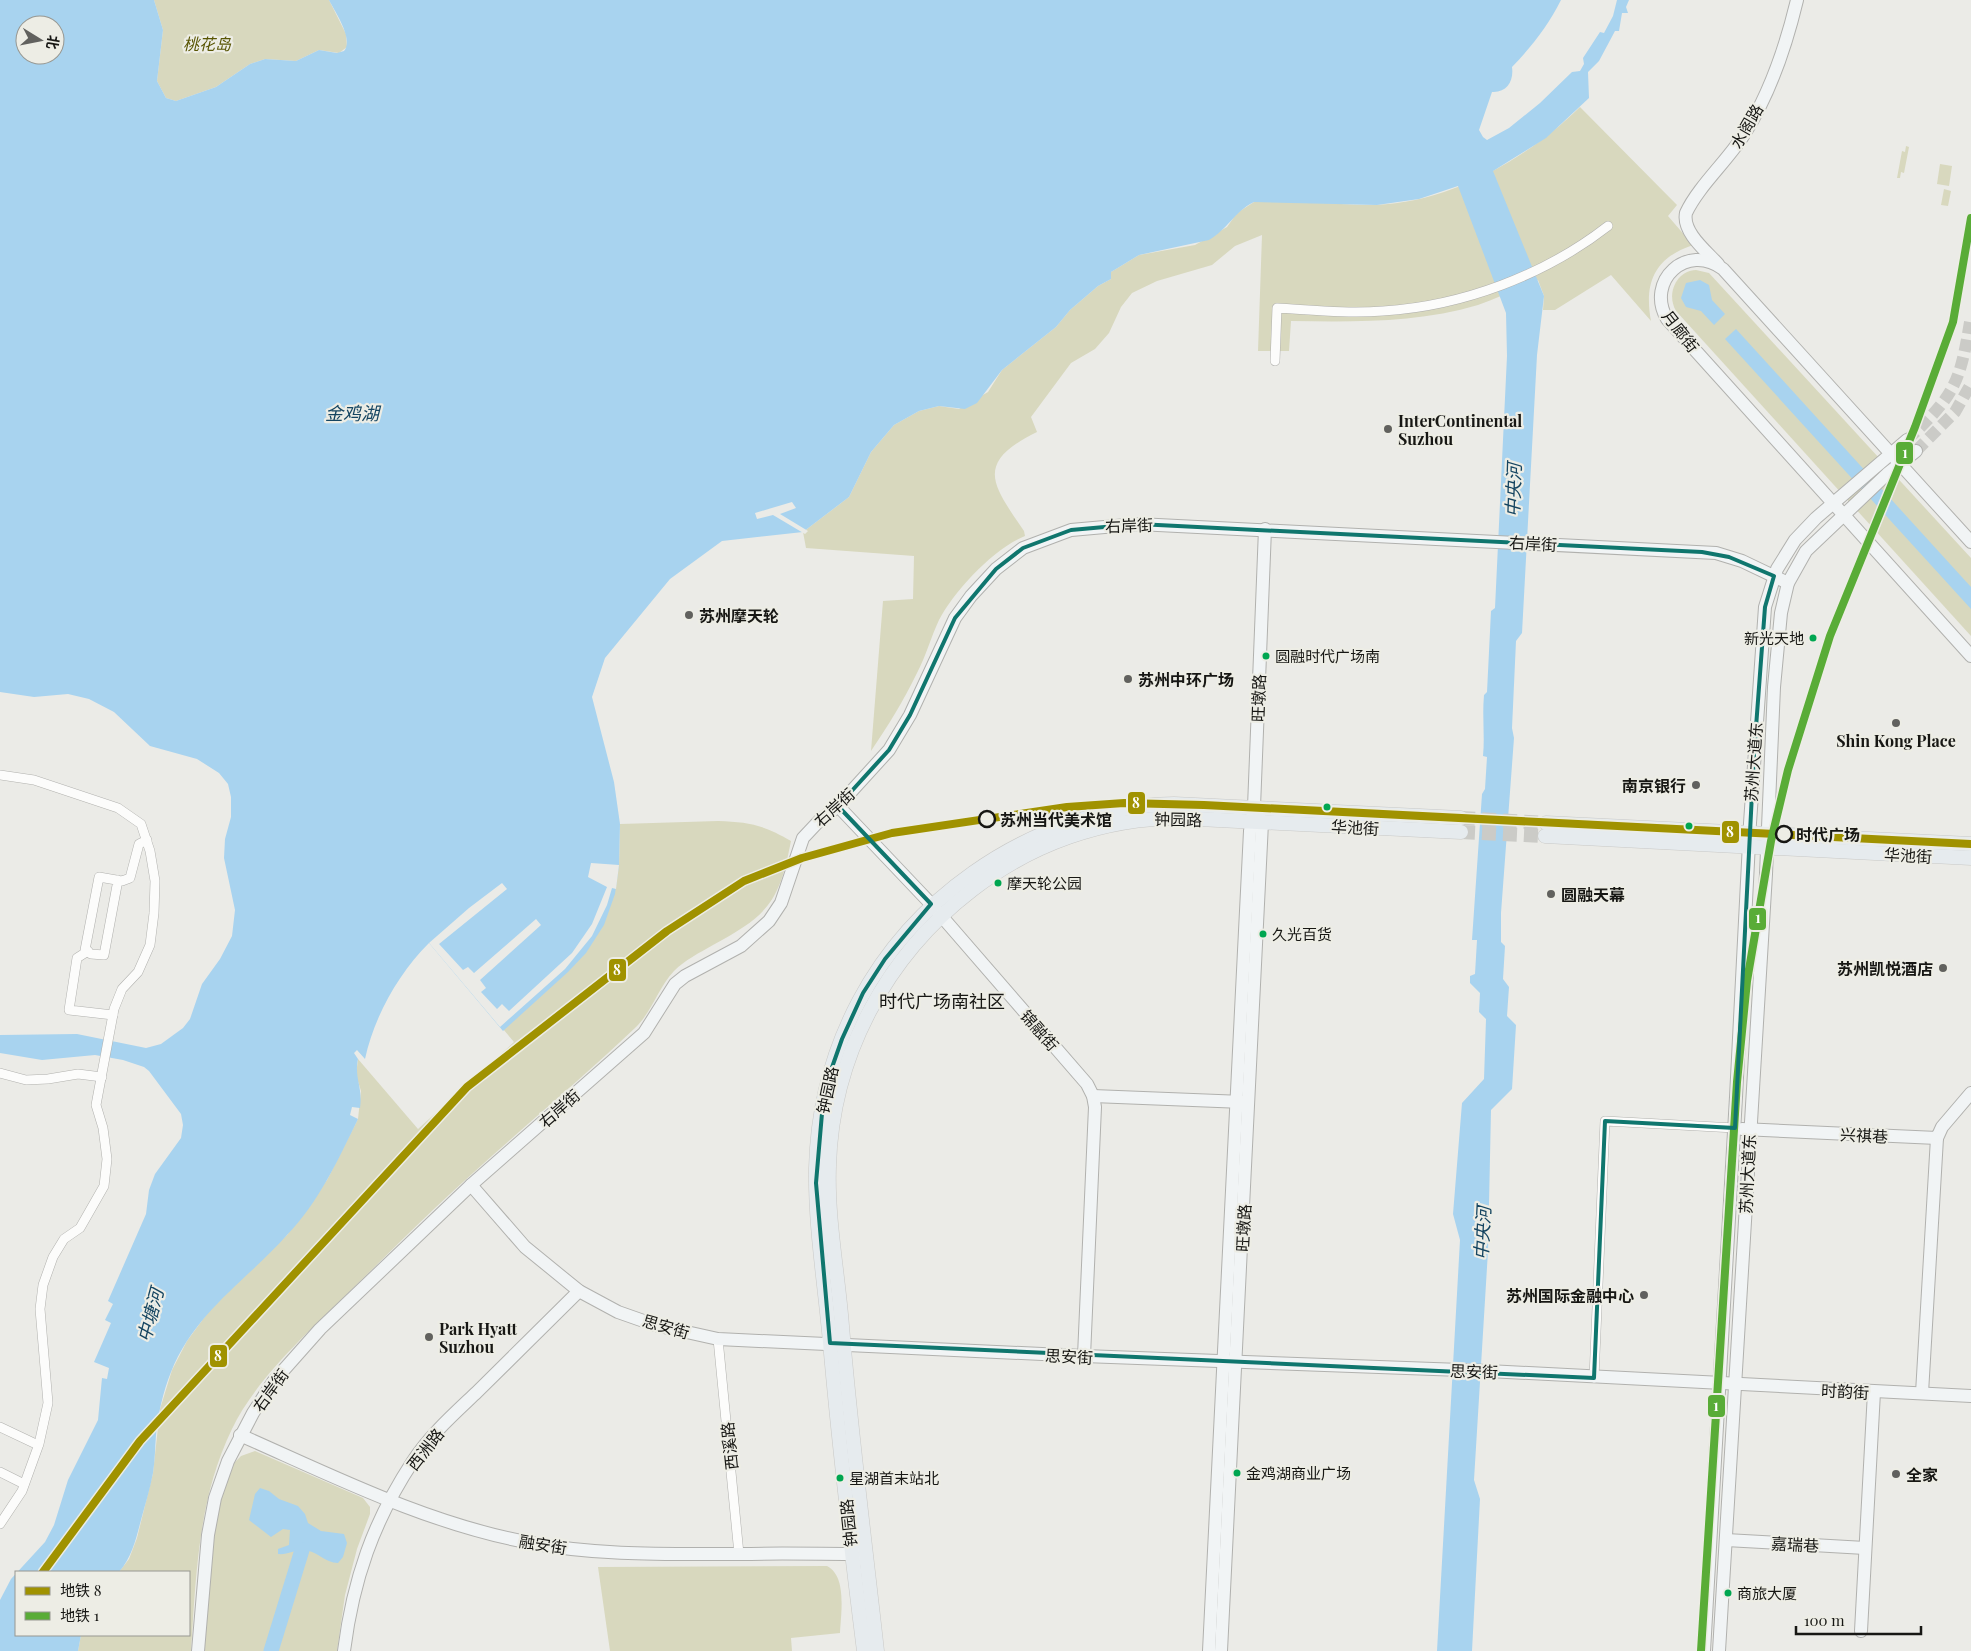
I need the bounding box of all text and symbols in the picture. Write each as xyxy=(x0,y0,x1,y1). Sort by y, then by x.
north arrow xyxy=(15,15,65,65)
park label: 桃花岛 xyxy=(183,33,232,54)
text: 北 xyxy=(43,34,64,51)
street label: 水阁路 xyxy=(1725,100,1767,152)
street label: 月廊街 xyxy=(1658,306,1704,356)
water label: 金鸡湖 xyxy=(325,401,382,425)
place label: InterContinental Suzhou xyxy=(1398,410,1522,449)
marker: InterContinental Suzhou xyxy=(1382,423,1394,435)
line badge: 1 xyxy=(1895,441,1914,465)
text: 1 xyxy=(1902,443,1908,462)
water label: 中央河 xyxy=(1500,460,1526,517)
street label: 右岸街 xyxy=(1105,514,1153,536)
street label: 右岸街 xyxy=(1508,531,1558,555)
place label: 苏州摩天轮 xyxy=(699,605,779,626)
marker: 苏州摩天轮 xyxy=(683,609,695,621)
place label: 新光天地 xyxy=(1744,628,1804,648)
marker: 新光天地 xyxy=(1808,633,1818,643)
place label: 圆融时代广场南 xyxy=(1275,646,1380,666)
marker: 圆融时代广场南 xyxy=(1261,651,1271,661)
place label: 苏州中环广场 xyxy=(1138,669,1234,690)
marker: 苏州中环广场 xyxy=(1122,673,1134,685)
street label: 旺墩路 xyxy=(1247,674,1269,722)
marker: Shin Kong Place xyxy=(1890,717,1902,729)
street label: 苏州大道东 xyxy=(1740,721,1766,803)
place label: Shin Kong Place xyxy=(1836,730,1956,751)
place label: 南京银行 xyxy=(1622,775,1686,796)
marker: 南京银行 xyxy=(1690,779,1702,791)
street label: 右岸街 xyxy=(809,783,859,831)
line badge: 8 xyxy=(1127,791,1146,815)
text: 8 xyxy=(1132,793,1140,812)
unlabelled marker xyxy=(1322,802,1332,812)
street label: 钟园路 xyxy=(1154,808,1202,830)
place label: 苏州当代美术馆 xyxy=(1000,809,1112,830)
marker: 苏州当代美术馆 xyxy=(978,810,996,828)
street label: 华池街 xyxy=(1330,815,1380,839)
line badge: 8 xyxy=(1721,820,1740,844)
unlabelled marker xyxy=(1684,821,1694,831)
text: 8 xyxy=(1726,822,1734,841)
place label: 时代广场 xyxy=(1796,824,1860,845)
marker: 时代广场 xyxy=(1775,825,1793,843)
street label: 华池街 xyxy=(1883,843,1933,867)
place label: 摩天轮公园 xyxy=(1007,873,1082,893)
marker: 摩天轮公园 xyxy=(993,878,1003,888)
place label: 圆融天幕 xyxy=(1561,884,1625,905)
marker: 圆融天幕 xyxy=(1545,888,1557,900)
line badge: 1 xyxy=(1748,907,1767,931)
text: 1 xyxy=(1755,908,1761,927)
place label: 久光百货 xyxy=(1272,924,1332,944)
marker: 久光百货 xyxy=(1258,929,1268,939)
line badge: 8 xyxy=(608,958,627,982)
place label: 苏州凯悦酒店 xyxy=(1837,958,1933,979)
text: 8 xyxy=(613,960,621,979)
marker: 苏州凯悦酒店 xyxy=(1937,962,1949,974)
district label: 时代广场南社区 xyxy=(879,989,1005,1013)
street label: 锦融街 xyxy=(1016,1005,1064,1055)
street label: 钟园路 xyxy=(812,1064,842,1116)
street label: 右岸街 xyxy=(534,1084,584,1132)
street label: 兴祺巷 xyxy=(1839,1123,1889,1147)
street label: 苏州大道东 xyxy=(1734,1133,1760,1215)
water label: 中央河 xyxy=(1469,1202,1496,1261)
street label: 旺墩路 xyxy=(1231,1203,1255,1253)
water label: 中塘河 xyxy=(131,1283,169,1344)
place label: 苏州国际金融中心 xyxy=(1506,1285,1634,1306)
marker: 苏州国际金融中心 xyxy=(1638,1289,1650,1301)
street label: 思安街 xyxy=(640,1309,692,1343)
place label: Park Hyatt Suzhou xyxy=(439,1318,518,1357)
marker: Park Hyatt Suzhou xyxy=(423,1331,435,1343)
line badge: 8 xyxy=(209,1344,228,1368)
street label: 思安街 xyxy=(1044,1344,1094,1368)
text: 8 xyxy=(214,1346,222,1365)
street label: 思安街 xyxy=(1450,1360,1498,1382)
street label: 右岸街 xyxy=(247,1364,293,1416)
street label: 时韵街 xyxy=(1820,1379,1870,1403)
line badge: 1 xyxy=(1707,1394,1726,1418)
text: 1 xyxy=(1713,1396,1719,1415)
street label: 西溪路 xyxy=(716,1421,742,1471)
street label: 西洲路 xyxy=(402,1424,448,1474)
place label: 金鸡湖商业广场 xyxy=(1246,1463,1351,1483)
place label: 全家 xyxy=(1906,1464,1938,1485)
place label: 星湖首末站北 xyxy=(849,1468,939,1488)
marker: 金鸡湖商业广场 xyxy=(1232,1468,1242,1478)
marker: 全家 xyxy=(1890,1468,1902,1480)
marker: 星湖首末站北 xyxy=(835,1473,845,1483)
street label: 钟园路 xyxy=(835,1498,861,1548)
street label: 融安街 xyxy=(518,1530,568,1558)
street label: 嘉瑞巷 xyxy=(1770,1532,1820,1556)
legend xyxy=(15,1571,190,1636)
text: 地铁 8 xyxy=(60,1580,102,1600)
place label: 商旅大厦 xyxy=(1737,1583,1797,1603)
marker: 商旅大厦 xyxy=(1723,1588,1733,1598)
scale bar xyxy=(1796,1604,1921,1636)
text: 地铁 1 xyxy=(60,1605,100,1625)
text: 100 m xyxy=(1804,1610,1845,1630)

